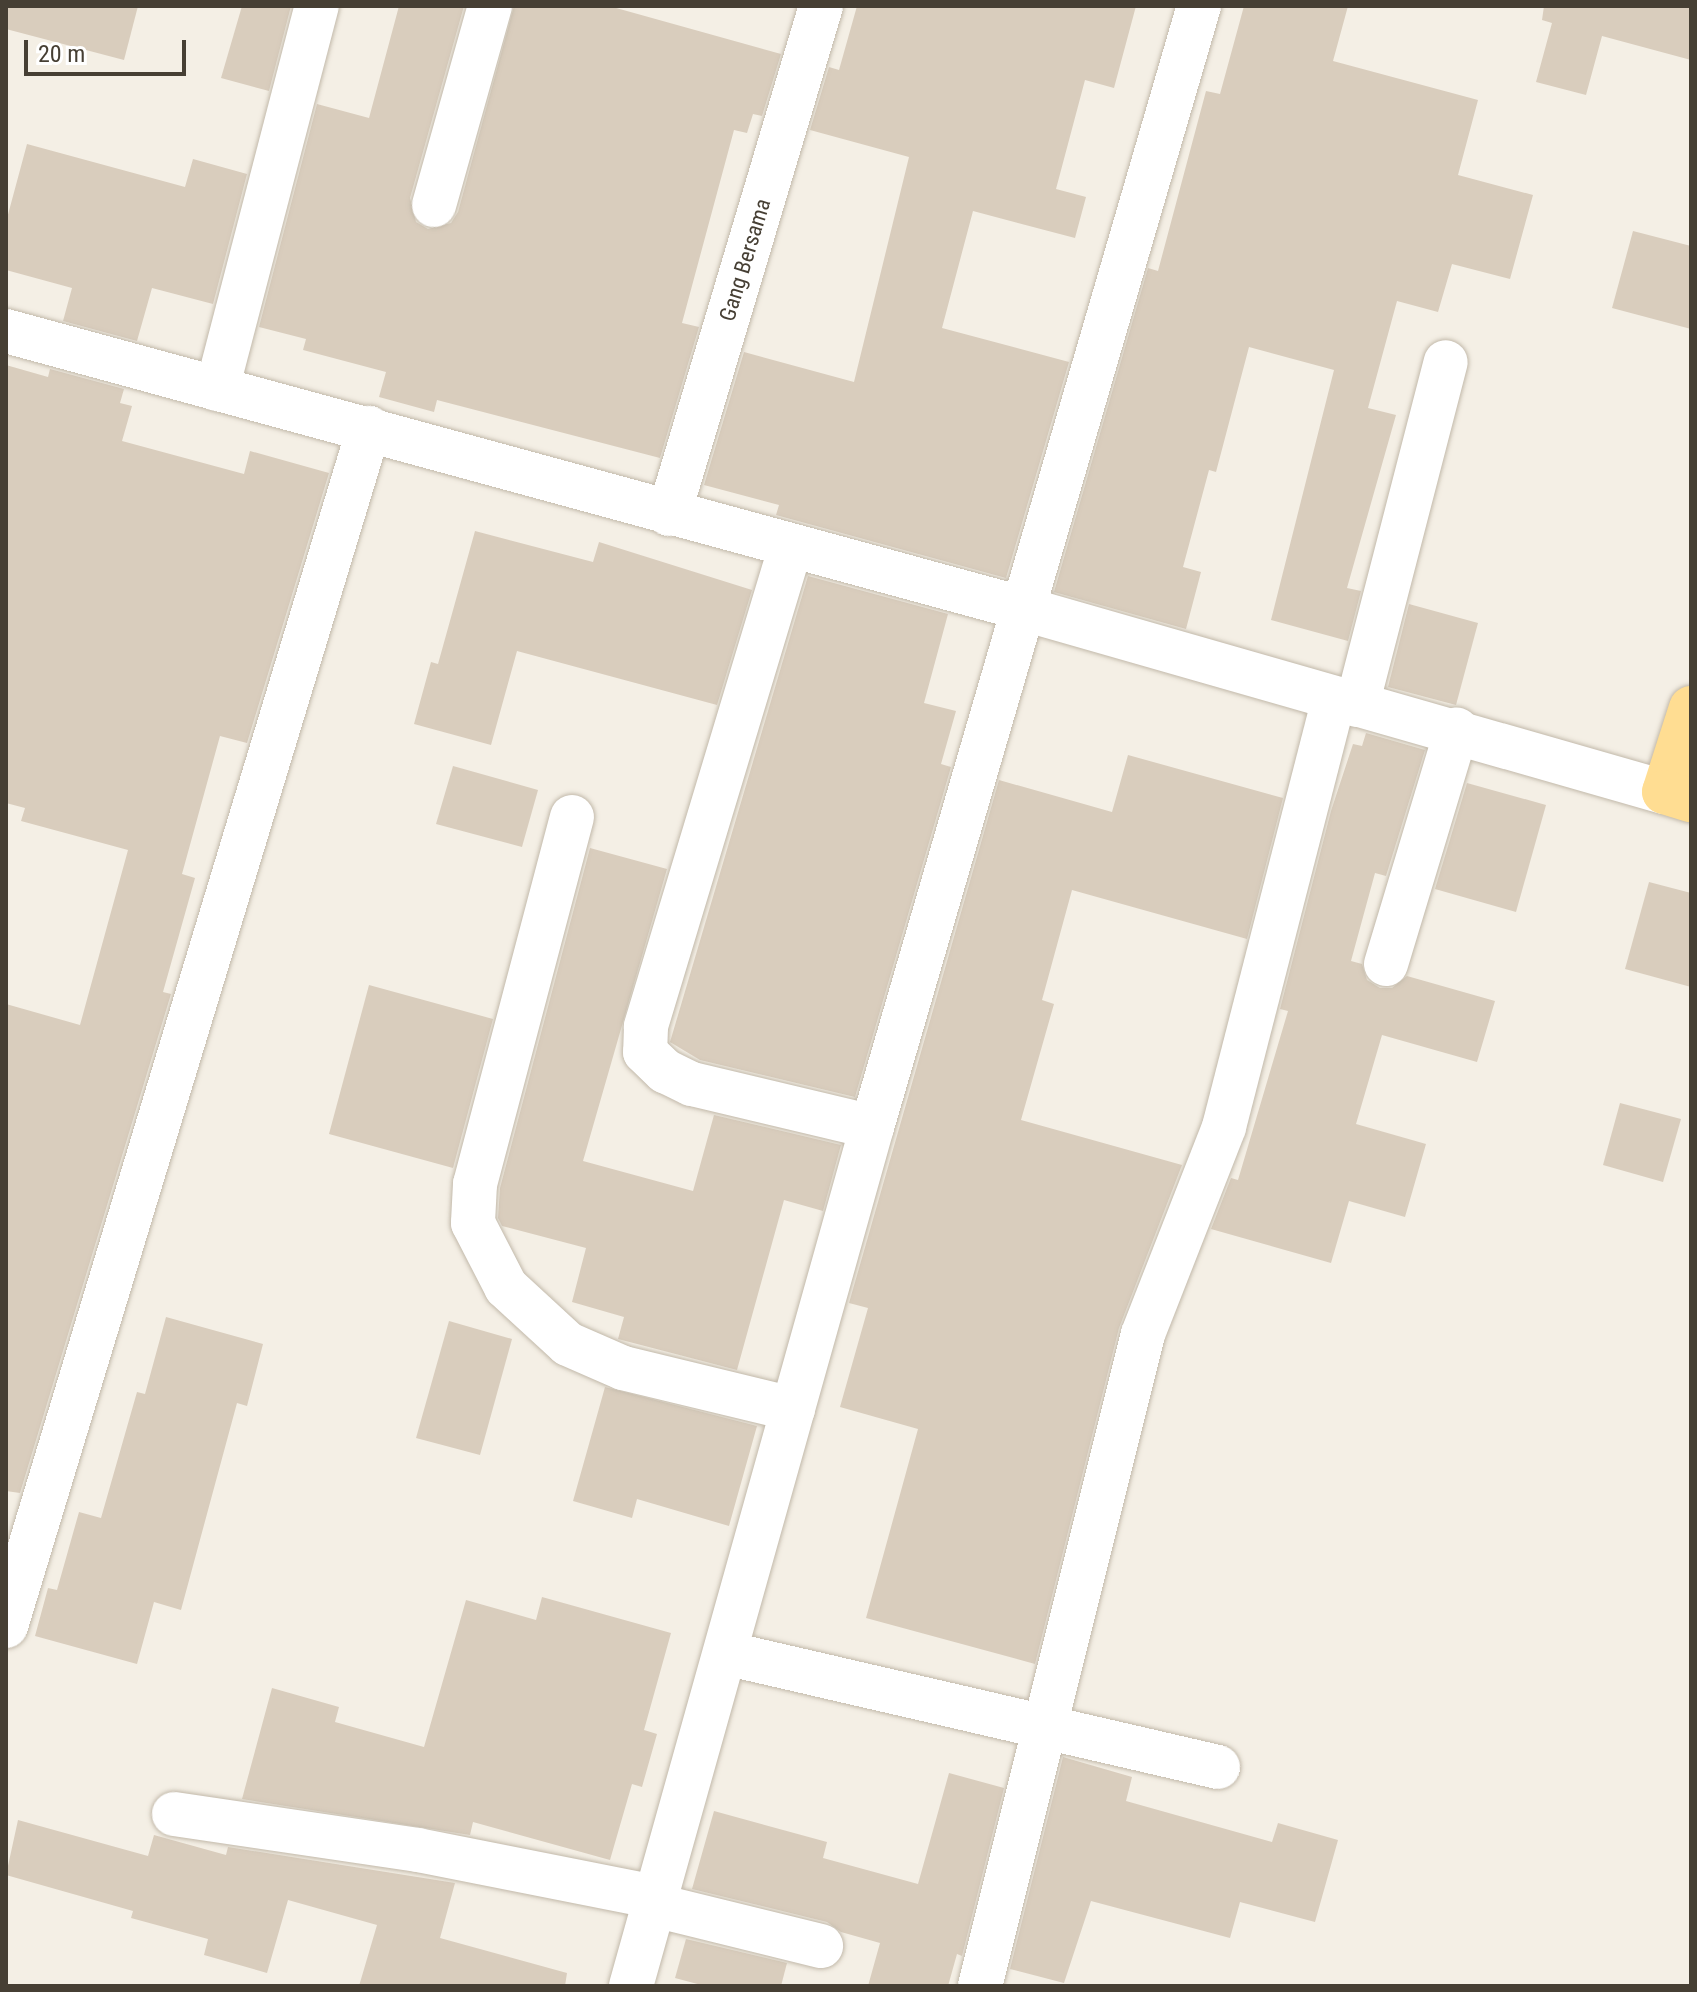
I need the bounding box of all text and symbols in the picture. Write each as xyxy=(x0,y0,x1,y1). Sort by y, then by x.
scale bar xyxy=(28,24,190,74)
text: 20 m xyxy=(38,40,85,68)
street label: Gang Bersama xyxy=(714,196,776,324)

